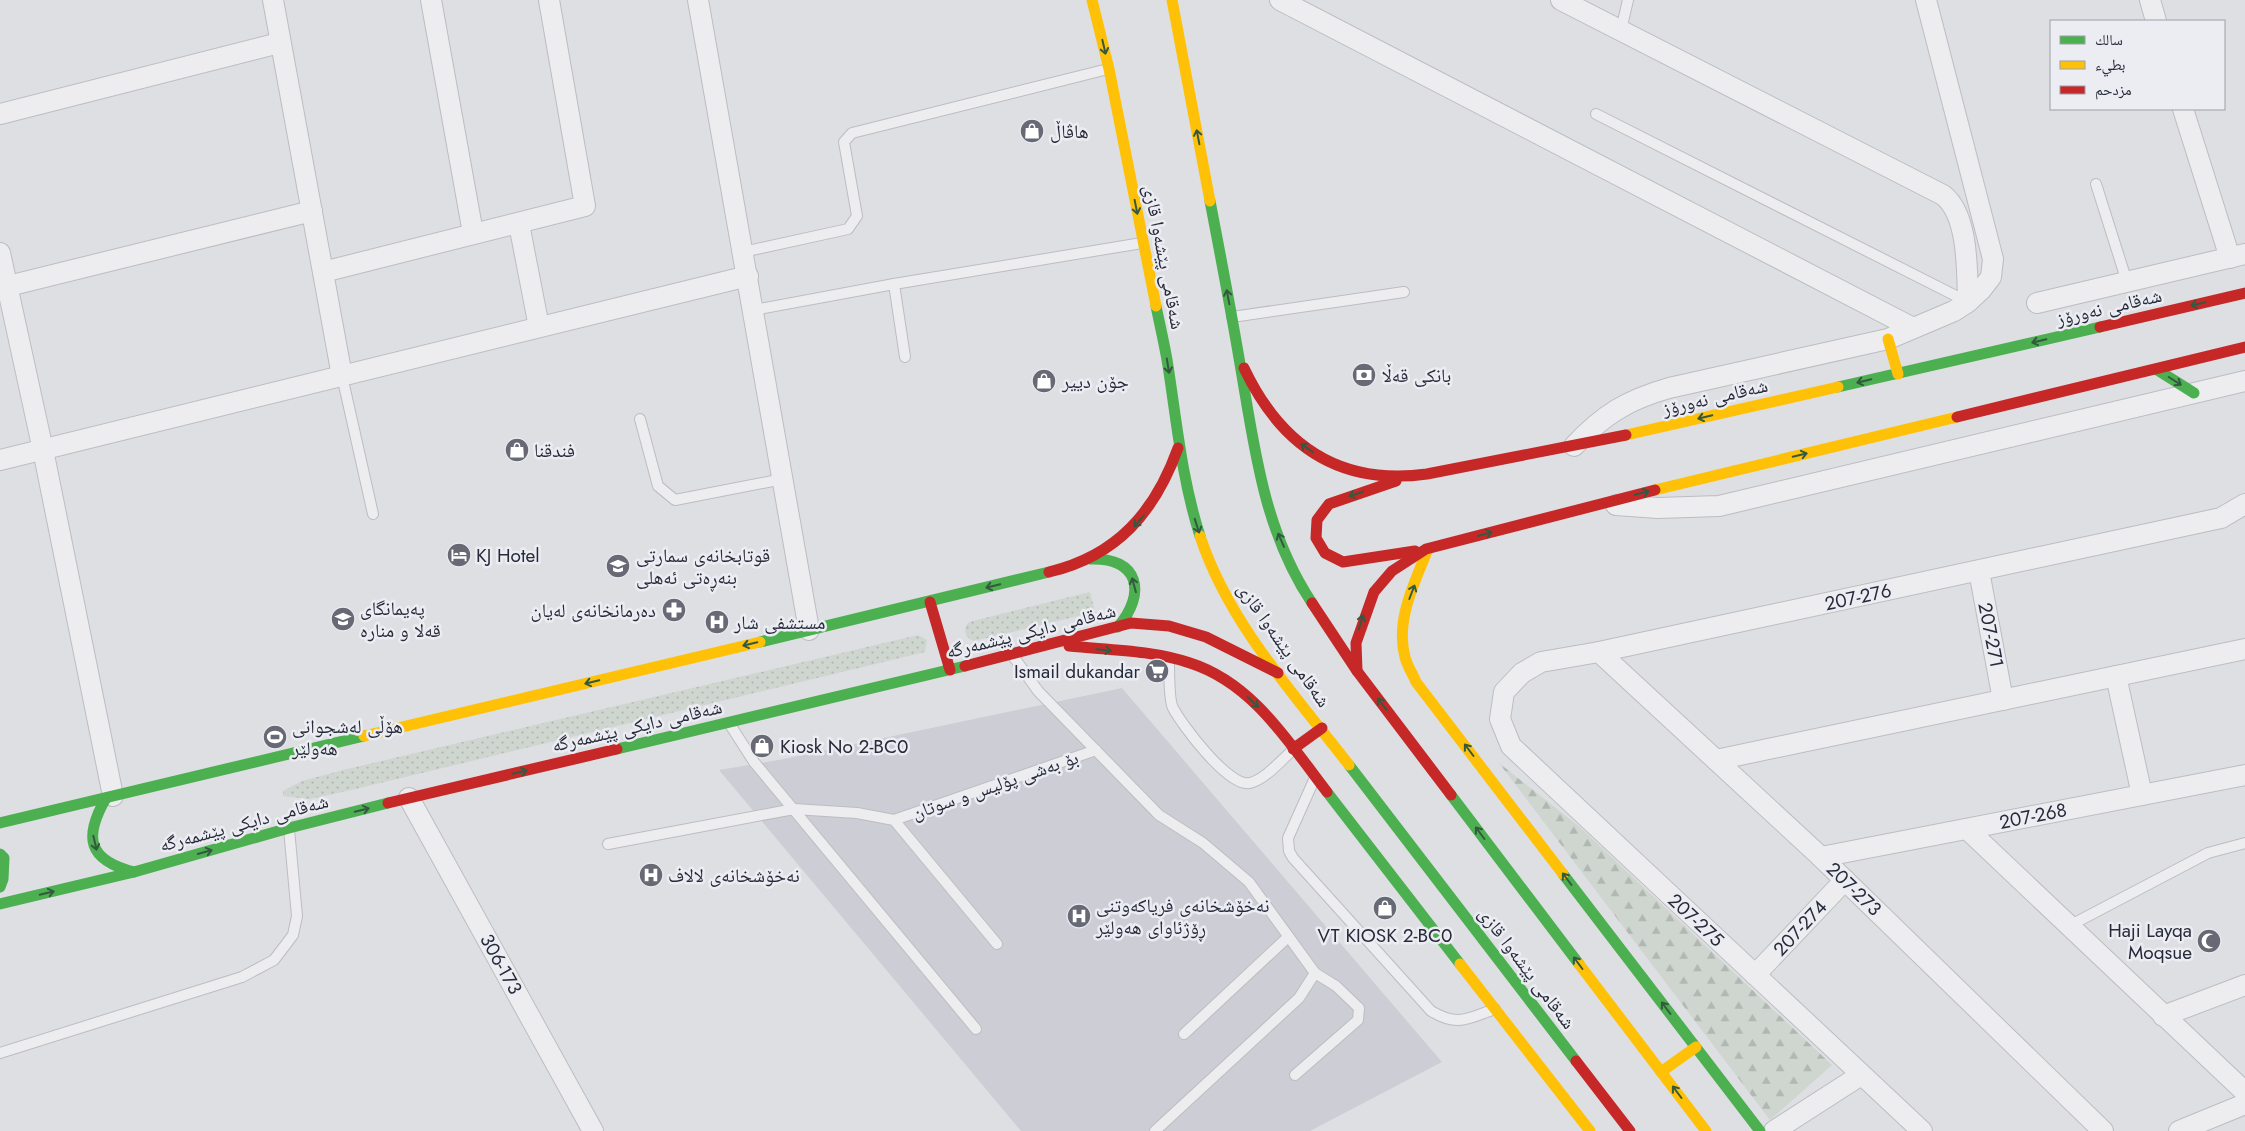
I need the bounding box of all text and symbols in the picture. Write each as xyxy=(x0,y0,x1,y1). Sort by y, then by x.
legend xyxy=(2050,20,2225,110)
text: سالك xyxy=(2095,29,2123,51)
one-way arrow xyxy=(1100,39,1109,55)
text: بطيء xyxy=(2095,54,2125,77)
text: مزدحم xyxy=(2095,79,2132,101)
shop icon: هاڤاڵ xyxy=(1019,118,1045,144)
place label: هاڤاڵ xyxy=(1050,118,1089,145)
one-way arrow xyxy=(1192,129,1202,145)
street label: شەقامی پێشەوا قازی xyxy=(1137,182,1191,332)
one-way arrow xyxy=(1132,198,1142,214)
street label: شەقامی نەورۆز xyxy=(2053,282,2164,332)
one-way arrow xyxy=(1222,289,1232,305)
one-way arrow xyxy=(2190,300,2206,309)
one-way arrow xyxy=(2032,337,2048,346)
one-way arrow xyxy=(1163,358,1173,374)
bank icon: بانکی قەڵا xyxy=(1351,362,1377,388)
place label: بانکی قەڵا xyxy=(1382,362,1451,389)
shop icon: جۆن دییر xyxy=(1031,368,1057,394)
place label: جۆن دییر xyxy=(1061,368,1129,395)
street label: شەقامی نەورۆز xyxy=(1659,372,1770,422)
one-way arrow xyxy=(2167,376,2181,386)
one-way arrow xyxy=(1856,377,1872,386)
one-way arrow xyxy=(1698,413,1714,422)
shop icon: فندقنا xyxy=(504,437,530,463)
place label: فندقنا xyxy=(534,437,575,464)
one-way arrow xyxy=(1301,443,1314,454)
one-way arrow xyxy=(1792,450,1808,459)
one-way arrow xyxy=(1634,488,1650,497)
one-way arrow xyxy=(1348,490,1364,499)
one-way arrow xyxy=(1133,514,1144,527)
one-way arrow xyxy=(1192,517,1202,533)
one-way arrow xyxy=(1476,529,1492,538)
one-way arrow xyxy=(1275,533,1285,548)
hotel icon: KJ Hotel xyxy=(446,542,472,568)
place label: KJ Hotel xyxy=(476,542,540,569)
place label: قوتابخانەی سمارتی بنەڕەتی ئەهلی xyxy=(636,542,770,592)
school or university icon: قوتابخانەی سمارتی بنەڕەتی ئەهلی xyxy=(605,553,631,579)
one-way arrow xyxy=(1128,577,1138,593)
street label: شەقامی پێشەوا قازی xyxy=(1231,577,1337,713)
street label: 207-276 xyxy=(1822,577,1894,617)
one-way arrow xyxy=(986,582,1002,591)
one-way arrow xyxy=(1408,585,1417,600)
place label: پەیمانگای قەلا و منارە xyxy=(360,595,441,644)
place label: دەرمانخانەی لەیان xyxy=(531,597,656,624)
pharmacy icon: دەرمانخانەی لەیان xyxy=(661,597,687,623)
street label: شەقامی دایکی پێشمەرگە xyxy=(943,597,1119,665)
street label: 207-271 xyxy=(1971,600,2011,670)
school or university icon: پەیمانگای قەلا و منارە xyxy=(330,606,356,632)
hospital icon: مستشفى شار xyxy=(704,609,730,635)
place label: مستشفى شار xyxy=(733,609,825,636)
one-way arrow xyxy=(1357,615,1367,631)
one-way arrow xyxy=(743,640,759,649)
one-way arrow xyxy=(1095,645,1111,655)
place label: Ismail dukandar xyxy=(1014,658,1140,685)
supermarket icon: Ismail dukandar xyxy=(1144,658,1170,684)
one-way arrow xyxy=(585,678,601,687)
street label: شەقامی دایکی پێشمەرگە xyxy=(549,693,725,759)
one-way arrow xyxy=(1247,696,1259,708)
one-way arrow xyxy=(1377,697,1387,711)
place label: هۆڵی لەشجوانی هەولێر xyxy=(291,713,403,762)
sports icon: هۆڵی لەشجوانی هەولێر xyxy=(262,724,288,750)
shop icon: Kiosk No 2-BC0 xyxy=(749,733,775,759)
place label: Kiosk No 2-BC0 xyxy=(780,733,908,760)
street label: بۆ بەشی پۆلیس و سوتان xyxy=(908,744,1082,826)
one-way arrow xyxy=(1463,744,1474,757)
one-way arrow xyxy=(511,767,527,776)
street label: شەقامی دایکی پێشمەرگە xyxy=(157,787,331,859)
street label: 207-268 xyxy=(1997,796,2069,836)
one-way arrow xyxy=(353,805,369,814)
one-way arrow xyxy=(1475,827,1486,840)
one-way arrow xyxy=(91,834,100,850)
one-way arrow xyxy=(196,847,212,856)
street label: 207-273 xyxy=(1820,856,1888,922)
hospital icon: نەخۆشخانەی لالاف xyxy=(638,862,664,888)
place label: نەخۆشخانەی لالاف xyxy=(668,862,800,889)
one-way arrow xyxy=(1562,873,1573,886)
one-way arrow xyxy=(39,887,55,897)
street label: 207-275 xyxy=(1662,887,1730,953)
place label: نەخۆشخانەی فریاکەوتنی ڕۆژئاوای هەولێر xyxy=(1095,892,1269,942)
street label: 207-274 xyxy=(1767,894,1833,962)
shop icon: VT KIOSK 2-BC0 xyxy=(1372,895,1398,921)
street label: شەقامی پێشەوا قازی xyxy=(1472,901,1582,1035)
hospital icon: نەخۆشخانەی فریاکەوتنی ڕۆژئاوای هەولێر xyxy=(1066,903,1092,929)
place label: Haji Layqa Moqsue xyxy=(2108,917,2192,966)
place label: VT KIOSK 2-BC0 xyxy=(1318,922,1452,949)
mosque icon: Haji Layqa Moqsue xyxy=(2196,928,2222,954)
street label: 306-173 xyxy=(473,929,529,999)
one-way arrow xyxy=(1573,957,1584,970)
one-way arrow xyxy=(1661,1002,1672,1015)
one-way arrow xyxy=(1671,1086,1682,1099)

